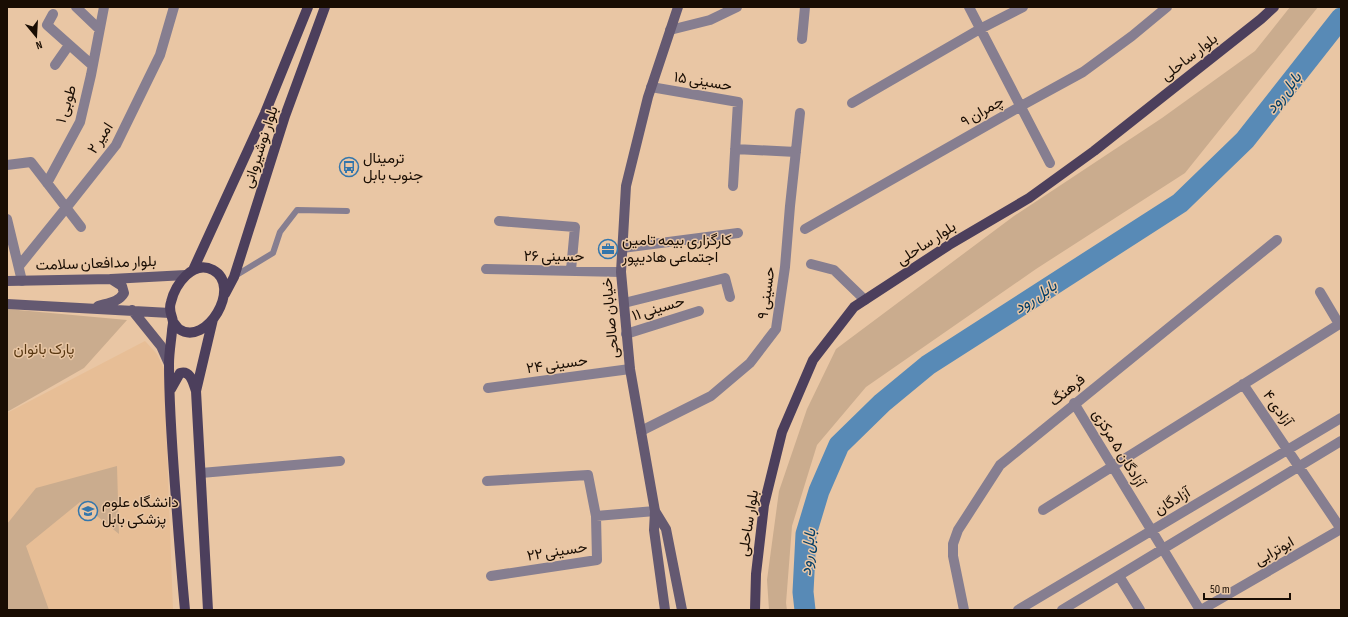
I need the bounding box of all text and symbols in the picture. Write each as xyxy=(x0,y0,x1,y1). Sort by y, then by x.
north arrow xyxy=(16,16,56,56)
street label: بلوار ساحلی xyxy=(1157,29,1222,86)
text: N xyxy=(34,38,44,52)
street label: حسینی ۱۵ xyxy=(673,68,733,95)
water label: بابل رود xyxy=(1262,68,1307,117)
street label: طوبی ۱ xyxy=(52,83,81,125)
street label: چمران ۹ xyxy=(957,92,1007,131)
street label: بلوار نوشیروانی xyxy=(238,104,283,191)
street label: امیر ۲ xyxy=(83,119,118,157)
place label: ترمینال جنوب بابل xyxy=(363,149,423,185)
bus stop icon: ترمینال جنوب بابل xyxy=(338,156,360,178)
street label: بلوار ساحلی xyxy=(893,217,960,270)
place label: کارگزاری بیمه تامین اجتماعی هادیپور xyxy=(621,231,732,267)
office icon: کارگزاری بیمه تامین اجتماعی هادیپور xyxy=(597,238,619,260)
street label: حسینی ۲۶ xyxy=(524,247,584,266)
street label: بلوار مدافعان سلامت xyxy=(35,252,157,275)
street label: حسینی ٩ xyxy=(753,266,780,320)
water label: بابل رود xyxy=(1011,276,1062,318)
street label: خيابان صالحی xyxy=(598,277,623,359)
street label: حسینی ۱۱ xyxy=(630,291,687,325)
park label: پارک بانوان xyxy=(14,340,74,359)
street label: حسینی ۲۴ xyxy=(525,351,589,378)
street label: فرهنگ xyxy=(1045,370,1089,411)
street label: آزادی ۴ xyxy=(1258,387,1298,431)
street label: آزادگان ۵ مرکزی xyxy=(1088,406,1150,492)
street label: آزادگان xyxy=(1151,483,1195,520)
street label: بلوار ساحلی xyxy=(734,488,763,558)
place label: دانشگاه علوم پزشکی بابل xyxy=(102,493,179,529)
school or university icon: دانشگاه علوم پزشکی بابل xyxy=(77,500,99,522)
water label: بابل رود xyxy=(797,527,821,576)
street label: ابوترابی xyxy=(1251,532,1298,570)
street label: حسینی ۲۲ xyxy=(525,537,589,566)
scale bar xyxy=(1204,575,1290,601)
text: 50 m xyxy=(1210,582,1230,597)

